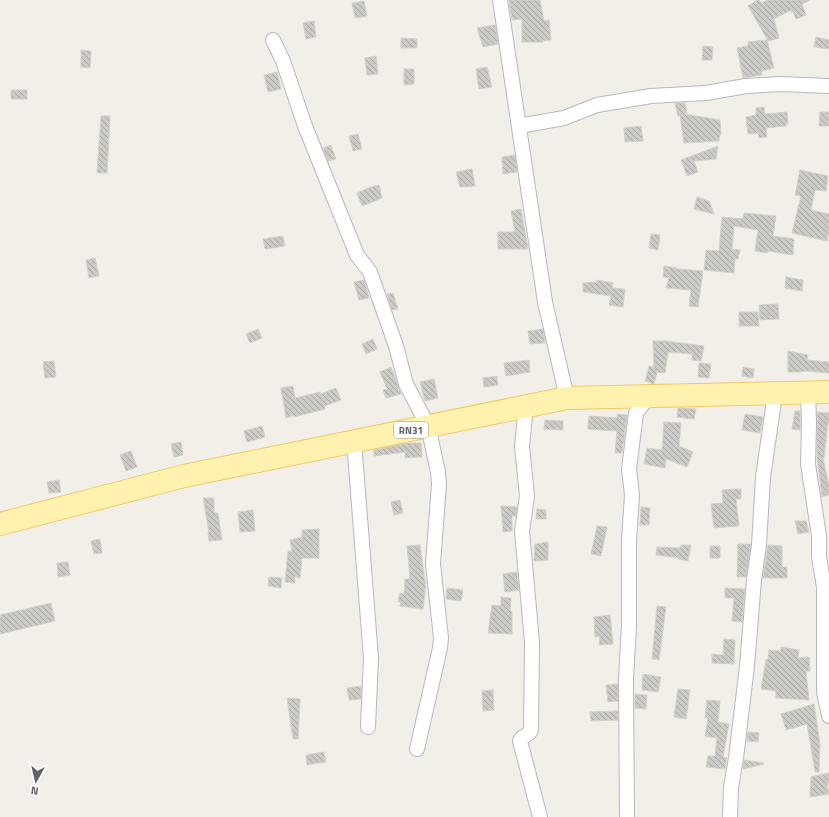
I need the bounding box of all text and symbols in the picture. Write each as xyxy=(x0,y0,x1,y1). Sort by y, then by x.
road number: RN31 xyxy=(394,422,428,438)
north arrow xyxy=(16,761,56,801)
text: N xyxy=(30,782,39,799)

